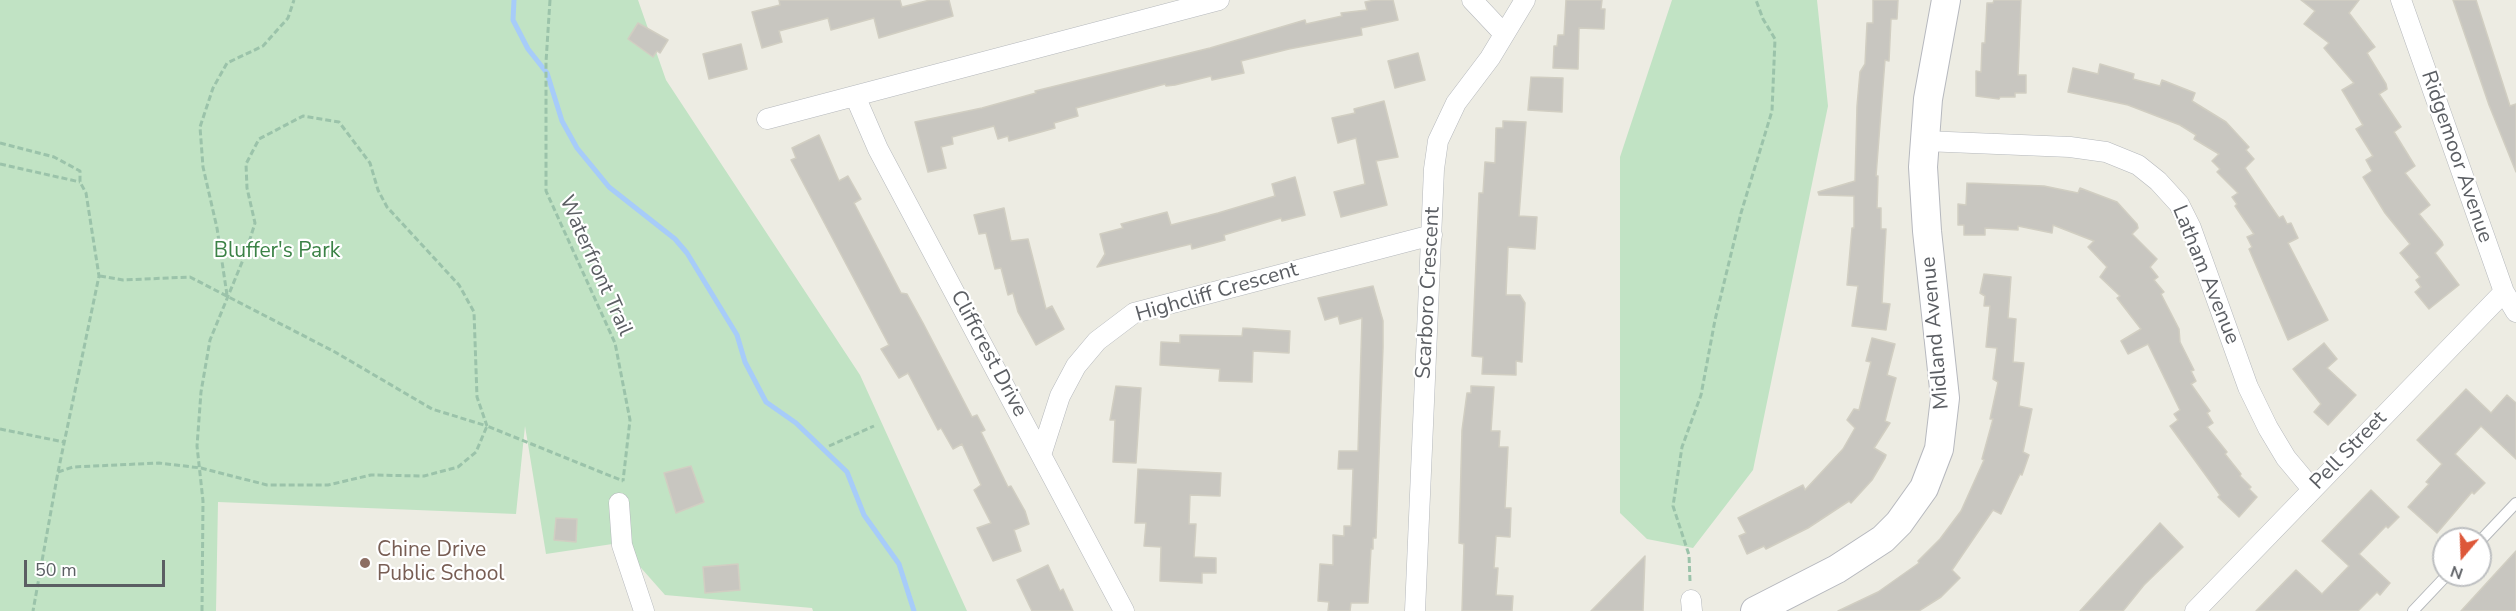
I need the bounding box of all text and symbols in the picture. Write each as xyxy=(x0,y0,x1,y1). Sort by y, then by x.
street label: Ridgemoor Avenue xyxy=(2415,68,2497,246)
street label: Waterfront Trail xyxy=(553,192,637,340)
street label: Latham Avenue xyxy=(2166,202,2244,348)
street label: Scarboro Crescent xyxy=(1412,206,1446,380)
park label: Bluffer's Park xyxy=(214,239,340,265)
street label: Midland Avenue xyxy=(1917,255,1955,411)
street label: Highcliff Crescent xyxy=(1133,258,1301,328)
street label: Cliffcrest Drive xyxy=(944,287,1032,421)
street label: Pell Street xyxy=(2306,407,2392,495)
north arrow xyxy=(2432,527,2492,587)
place label: Chine Drive Public School xyxy=(377,538,505,588)
scale bar xyxy=(27,548,168,586)
marker: Chine Drive Public School xyxy=(358,556,372,570)
text: 50 m xyxy=(35,558,77,582)
text: N xyxy=(2448,560,2466,584)

